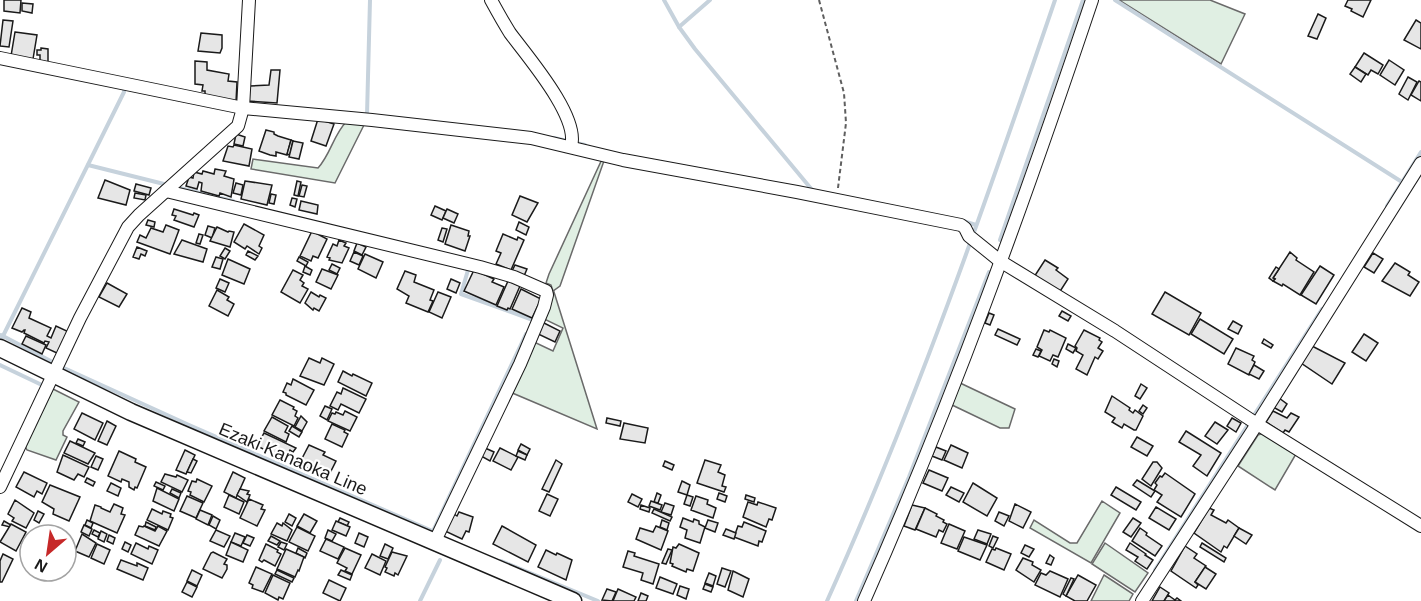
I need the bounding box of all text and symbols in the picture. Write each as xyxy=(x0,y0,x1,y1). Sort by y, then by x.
street label: Ezaki Kanaoka Line xyxy=(216,419,370,499)
north arrow xyxy=(18,523,78,583)
text: N xyxy=(32,555,50,576)

